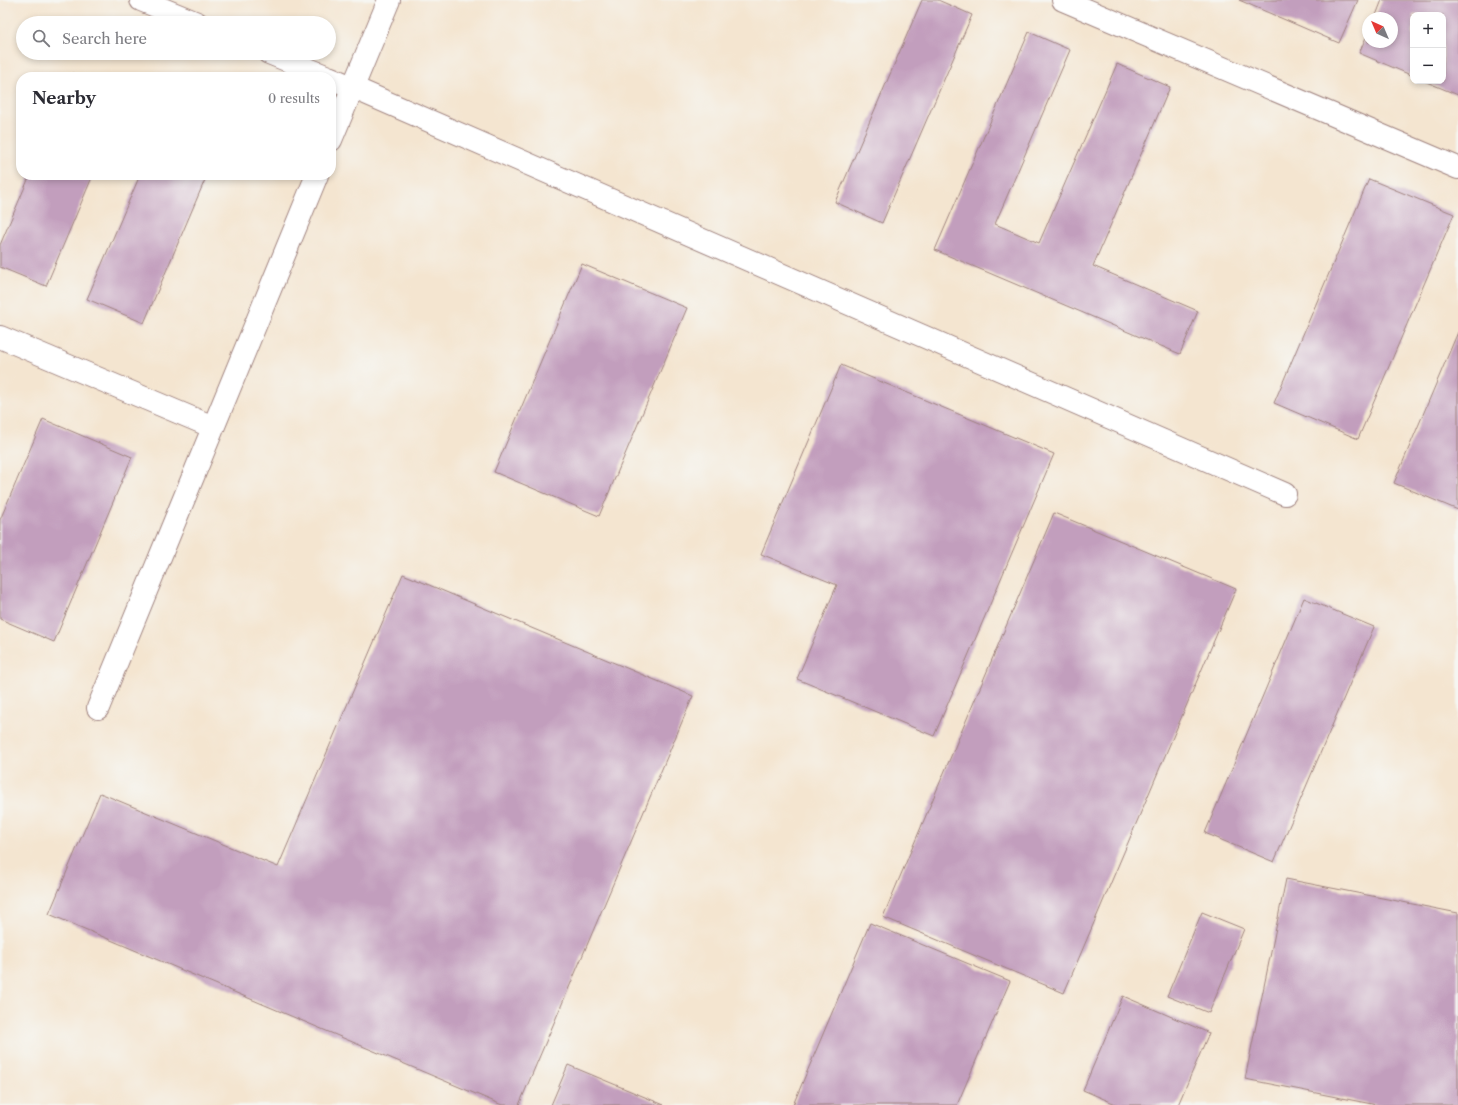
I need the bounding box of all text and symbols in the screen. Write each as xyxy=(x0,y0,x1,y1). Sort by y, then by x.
north arrow xyxy=(1362,12,1398,48)
map controls xyxy=(1410,12,1446,84)
button: + xyxy=(1410,12,1446,48)
search box xyxy=(16,16,336,60)
icon: search xyxy=(30,27,52,49)
text: Search here xyxy=(62,29,147,48)
button: − xyxy=(1410,48,1446,84)
text: Nearby xyxy=(32,88,96,108)
text: 0 results xyxy=(268,90,320,106)

